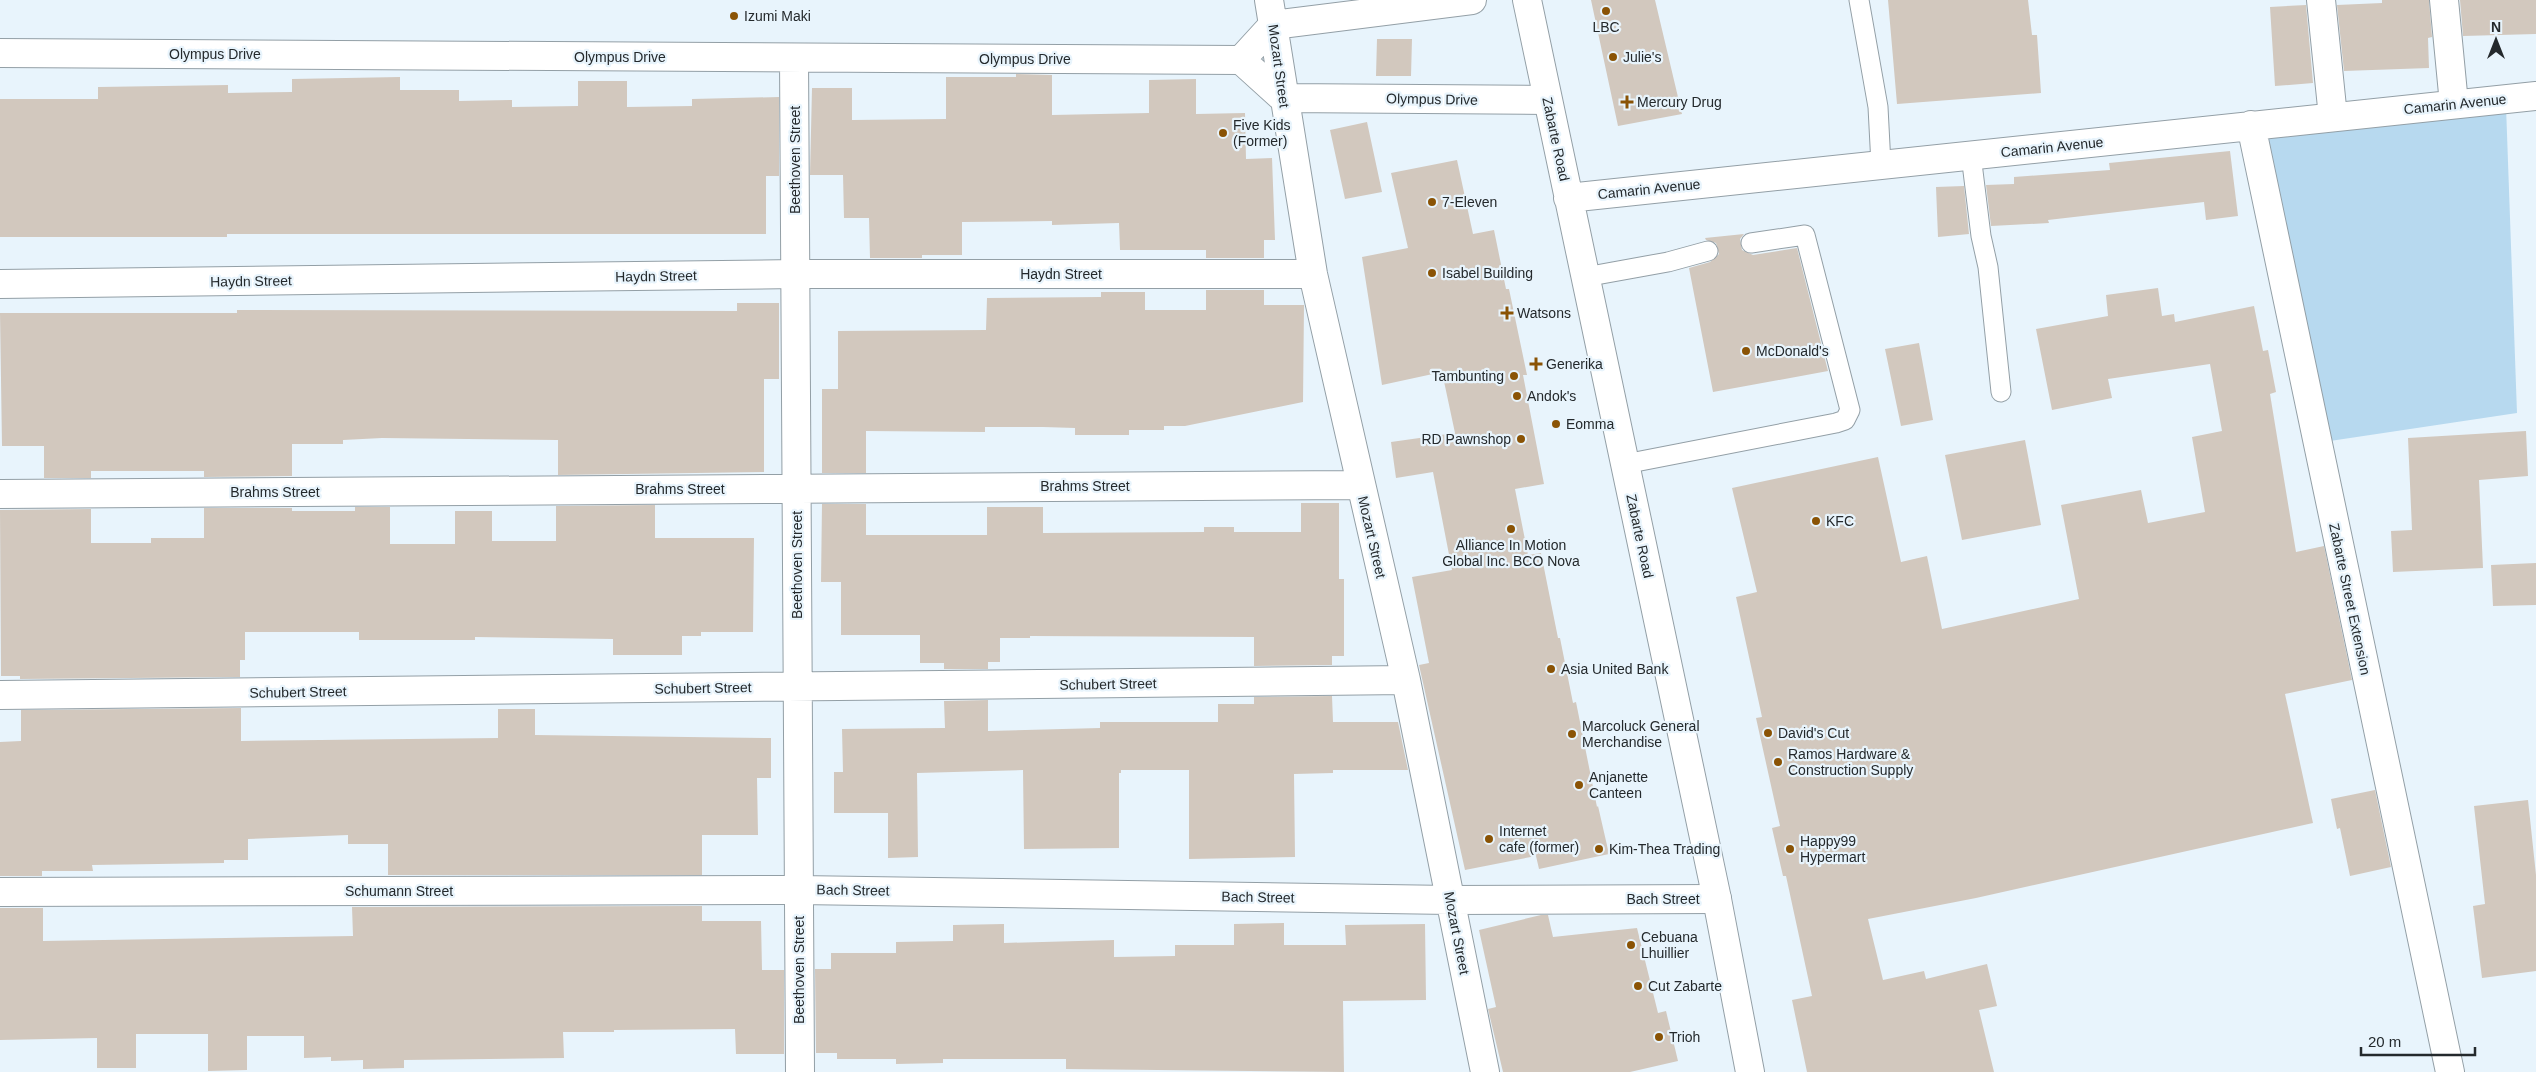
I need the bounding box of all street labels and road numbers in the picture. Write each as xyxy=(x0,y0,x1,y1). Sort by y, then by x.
street label: Mozart Street xyxy=(1265,23,1293,109)
street label: Olympus Drive xyxy=(169,46,261,62)
street label: Olympus Drive xyxy=(574,49,666,65)
street label: Olympus Drive xyxy=(979,51,1071,67)
street label: Olympus Drive xyxy=(1386,90,1478,108)
street label: Camarin Avenue xyxy=(2403,91,2507,117)
street label: Zabarte Road xyxy=(1539,95,1573,183)
street label: Beethoven Street xyxy=(787,106,803,214)
street label: Camarin Avenue xyxy=(2000,134,2104,160)
street label: Camarin Avenue xyxy=(1597,176,1701,202)
street label: Haydn Street xyxy=(1020,266,1102,282)
street label: Haydn Street xyxy=(615,267,697,285)
street label: Haydn Street xyxy=(210,272,292,290)
street label: Brahms Street xyxy=(1040,478,1130,494)
street label: Brahms Street xyxy=(635,481,725,497)
street label: Brahms Street xyxy=(230,484,320,500)
street label: Zabarte Road xyxy=(1623,492,1657,580)
street label: Mozart Street xyxy=(1355,494,1389,580)
street label: Beethoven Street xyxy=(789,511,805,619)
street label: Zabarte Street Extension xyxy=(2326,522,2374,676)
street label: Schubert Street xyxy=(1059,675,1157,693)
street label: Schubert Street xyxy=(654,679,752,697)
street label: Schubert Street xyxy=(249,683,347,701)
street label: Bach Street xyxy=(816,881,890,899)
street label: Schumann Street xyxy=(345,883,453,899)
street label: Bach Street xyxy=(1221,888,1295,906)
street label: Mozart Street xyxy=(1441,890,1473,976)
street label: Bach Street xyxy=(1626,891,1700,907)
street label: Beethoven Street xyxy=(791,916,807,1024)

